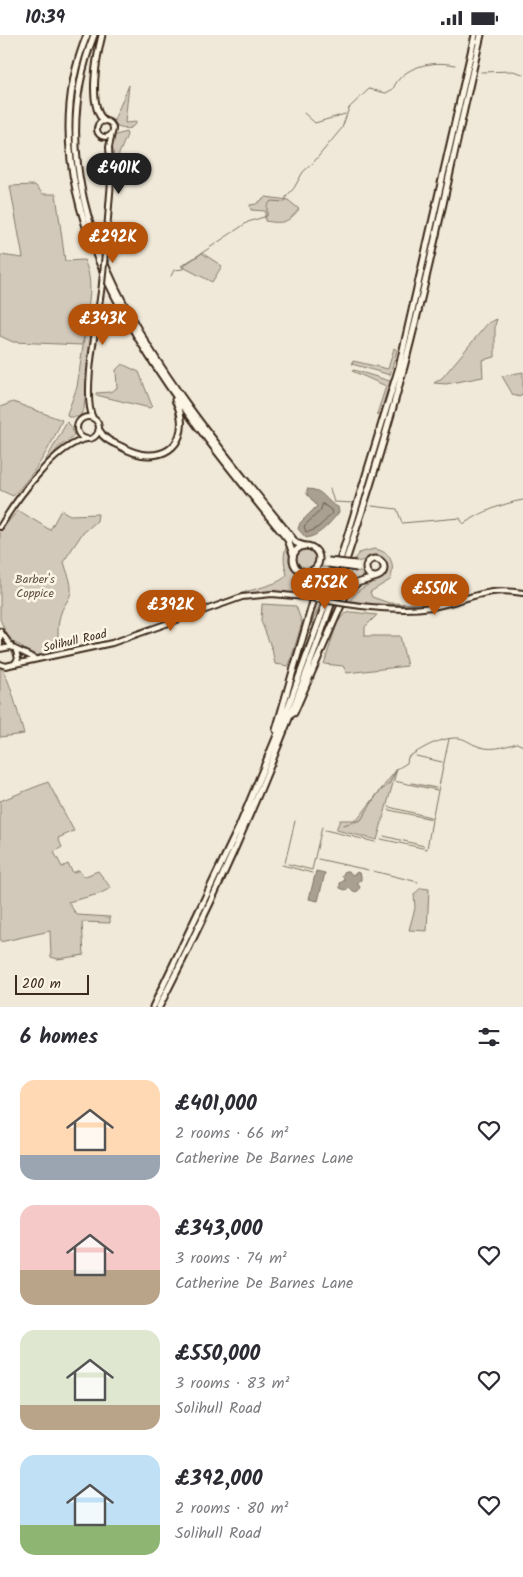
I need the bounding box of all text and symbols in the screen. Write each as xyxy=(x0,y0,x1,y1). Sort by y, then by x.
text: 10:39 xyxy=(25,3,65,33)
pin: £401K xyxy=(84,153,154,195)
text: £401K xyxy=(97,156,141,181)
pin: £292K xyxy=(78,221,148,264)
text: £292K xyxy=(89,225,137,250)
pin: £343K xyxy=(68,303,138,346)
text: £343K xyxy=(79,307,127,332)
pin: £752K xyxy=(290,567,360,610)
park label: Barber's Coppice xyxy=(15,570,55,603)
text: £752K xyxy=(302,571,348,596)
pin: £550K xyxy=(400,573,470,616)
text: £550K xyxy=(412,577,458,602)
pin: £392K xyxy=(136,589,206,632)
text: £392K xyxy=(147,593,195,618)
street label: Solihull Road xyxy=(41,624,110,658)
scale bar xyxy=(15,972,89,995)
text: 200 m xyxy=(22,973,61,995)
text: 6 homes xyxy=(20,1021,98,1054)
icon: filters xyxy=(475,1023,503,1051)
text: £401,000 xyxy=(175,1088,257,1121)
icon: home xyxy=(60,1100,120,1160)
icon: heart xyxy=(475,1116,503,1144)
text: 2 rooms · 66 m² xyxy=(175,1121,289,1146)
text: Catherine De Barnes Lane xyxy=(175,1146,353,1171)
text: £343,000 xyxy=(175,1213,263,1246)
icon: home xyxy=(60,1225,120,1285)
icon: heart xyxy=(475,1241,503,1269)
text: 3 rooms · 74 m² xyxy=(175,1246,287,1271)
text: Catherine De Barnes Lane xyxy=(175,1271,353,1296)
text: £550,000 xyxy=(175,1338,260,1371)
icon: home xyxy=(60,1350,120,1410)
icon: heart xyxy=(475,1366,503,1394)
text: 3 rooms · 83 m² xyxy=(175,1371,289,1396)
text: Solihull Road xyxy=(175,1396,261,1421)
text: £392,000 xyxy=(175,1463,263,1496)
icon: home xyxy=(60,1475,120,1535)
icon: heart xyxy=(475,1491,503,1519)
text: 2 rooms · 80 m² xyxy=(175,1496,288,1521)
text: Solihull Road xyxy=(175,1521,261,1546)

